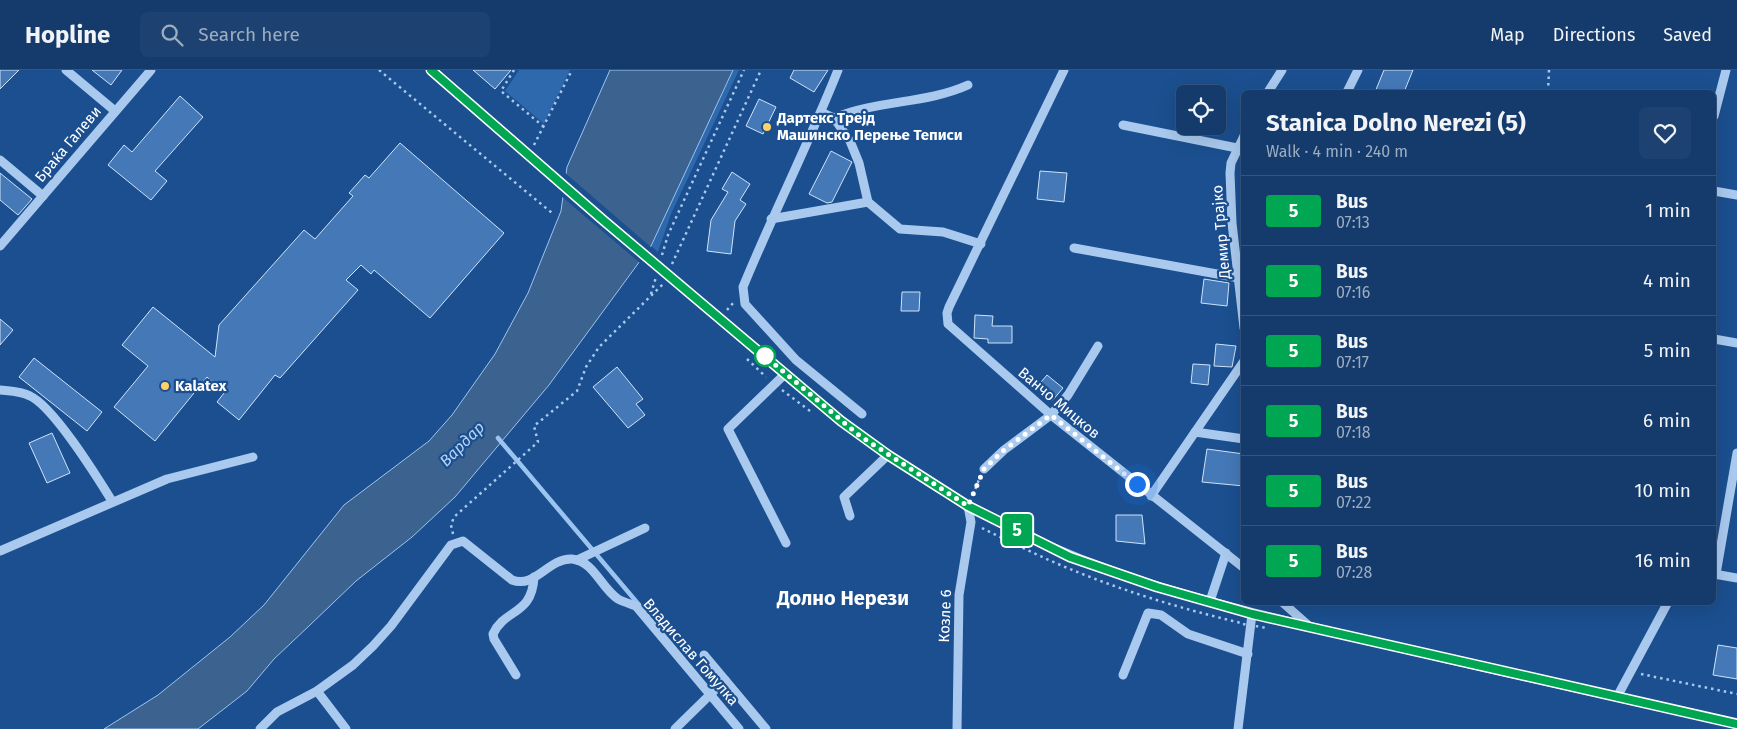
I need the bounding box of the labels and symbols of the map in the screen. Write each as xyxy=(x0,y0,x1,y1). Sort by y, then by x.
street label: Браќа Галеви xyxy=(31,102,105,186)
place label: Дартекс Трејд Машинско Перење Теписи xyxy=(776,109,963,144)
marker: Дартекс Трејд Машинско Перење Теписи xyxy=(761,121,773,133)
street label: Демир Трајко xyxy=(1208,184,1234,281)
unlabelled marker xyxy=(754,345,776,367)
street label: Ванчо Мицков xyxy=(1014,363,1104,443)
place label: Kalatex xyxy=(175,377,227,395)
marker: Kalatex xyxy=(159,380,171,392)
water label: Вардар xyxy=(436,418,488,470)
your location xyxy=(1125,472,1150,497)
line badge: 5 xyxy=(1001,514,1033,546)
district label: Долно Нерези xyxy=(776,586,909,610)
street label: Козле 6 xyxy=(935,589,955,643)
street label: Владислав Гомулка xyxy=(640,595,742,709)

